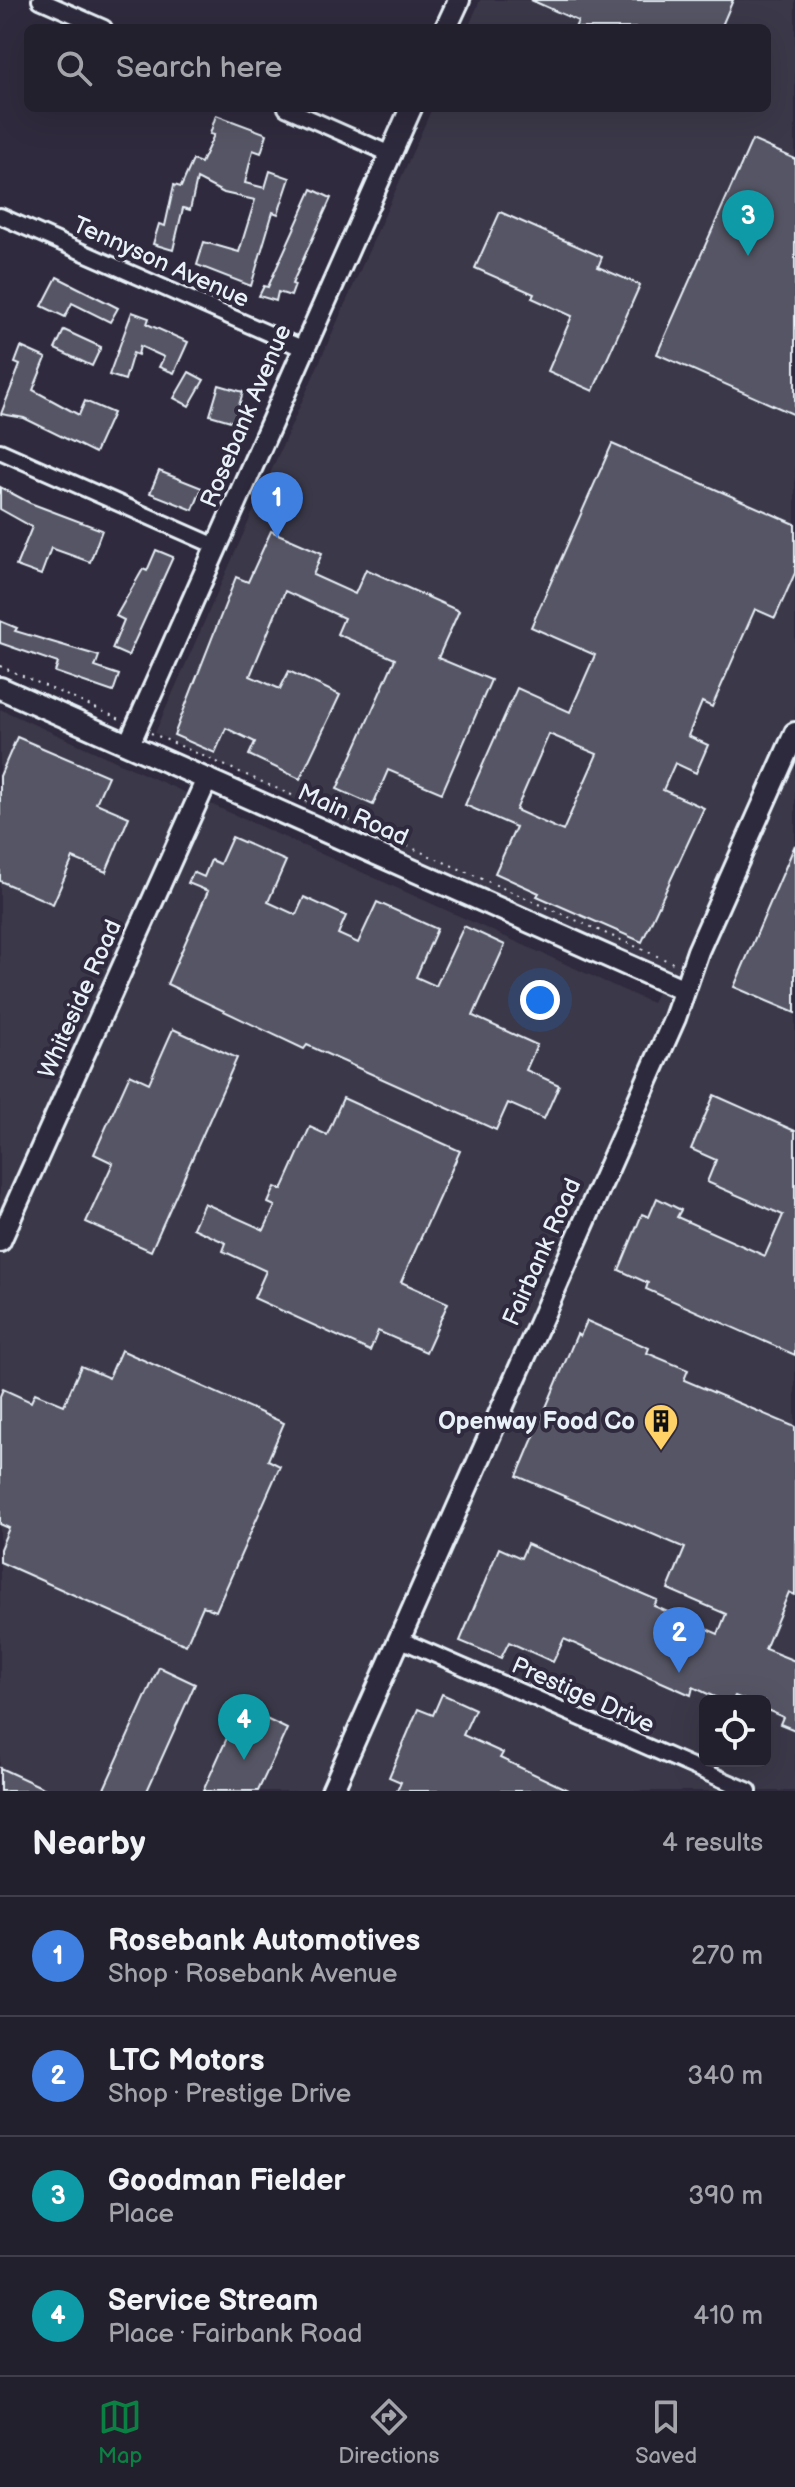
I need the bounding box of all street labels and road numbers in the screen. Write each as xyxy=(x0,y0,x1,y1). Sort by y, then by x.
street label: Tennyson Avenue xyxy=(68,210,254,314)
street label: Rosebank Avenue xyxy=(194,320,298,512)
street label: Main Road xyxy=(293,778,413,852)
street label: Whiteside Road xyxy=(32,915,128,1083)
street label: Fairbank Road xyxy=(497,1174,587,1330)
street label: Prestige Drive xyxy=(507,1651,659,1739)

